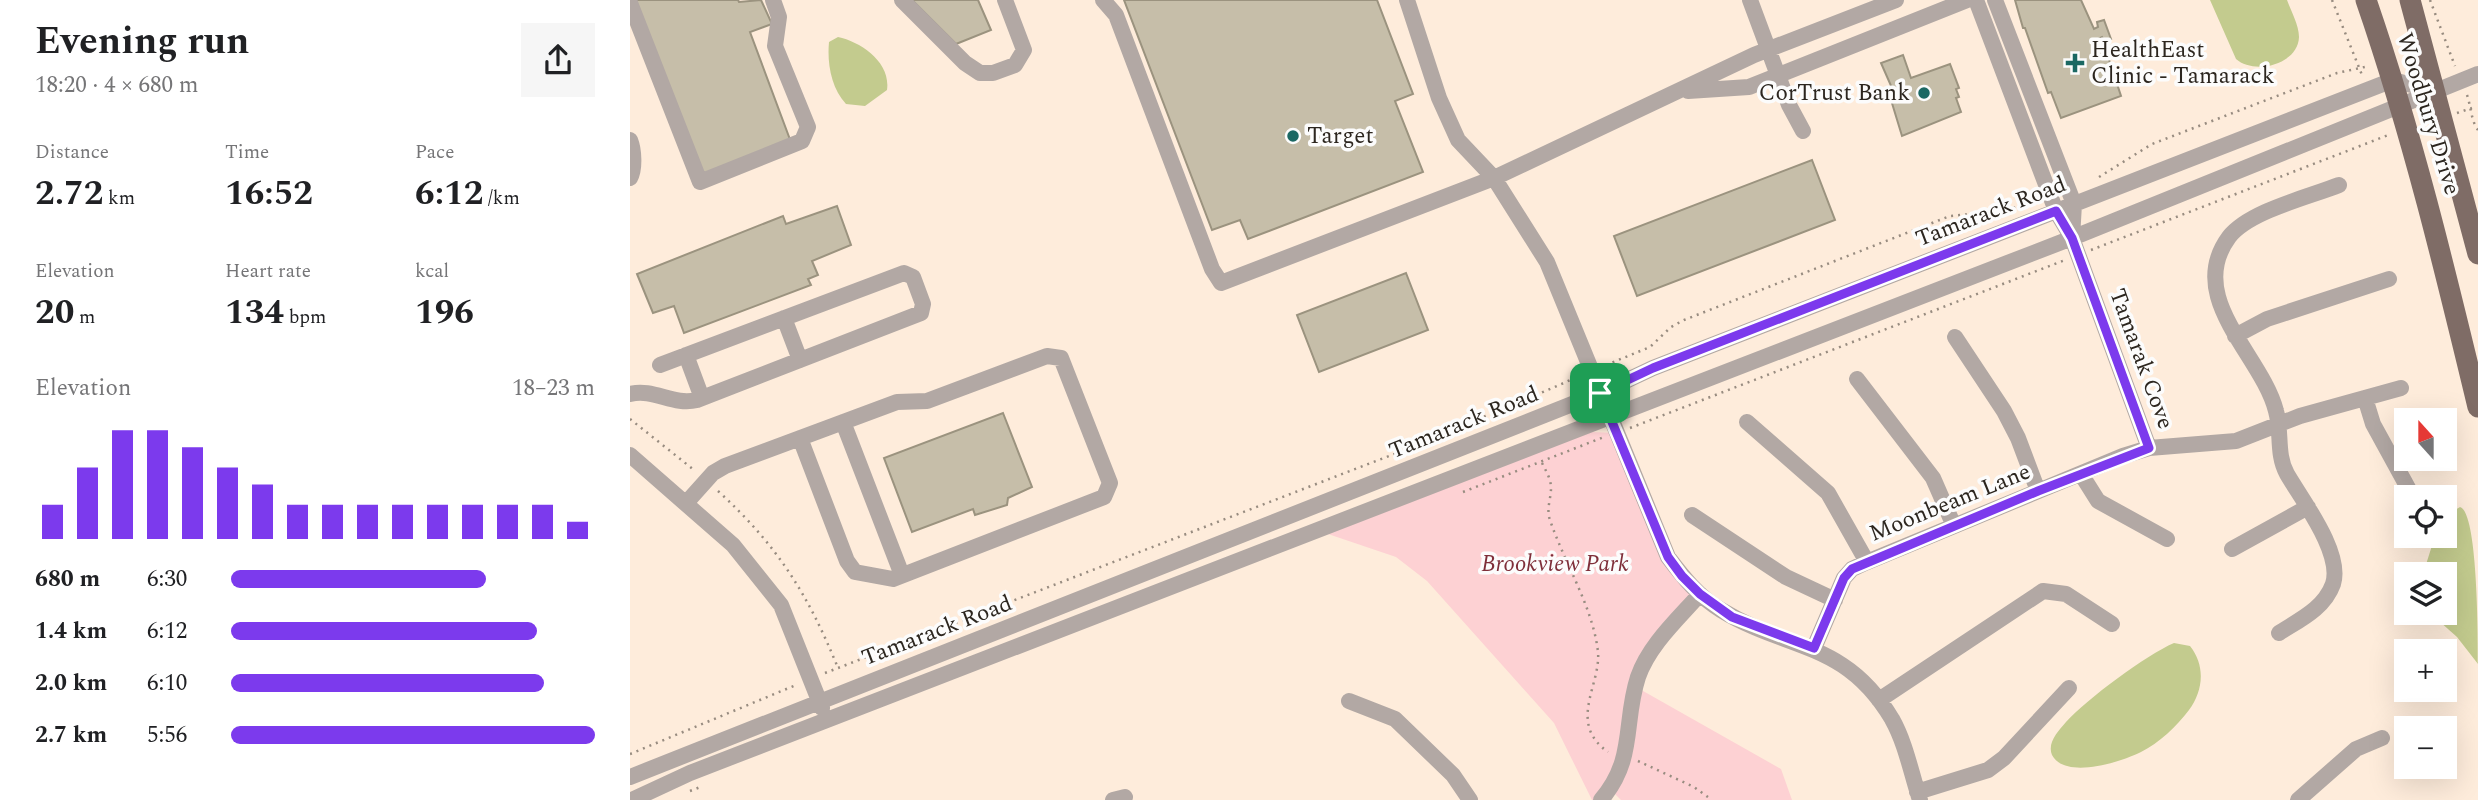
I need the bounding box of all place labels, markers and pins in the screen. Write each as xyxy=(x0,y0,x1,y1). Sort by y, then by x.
place label: HealthEast Clinic - Tamarack xyxy=(2091,33,2275,94)
marker: HealthEast Clinic - Tamarack xyxy=(2065,53,2085,73)
place label: CorTrust Bank xyxy=(1759,76,1910,111)
marker: CorTrust Bank xyxy=(1916,85,1932,101)
place label: Target xyxy=(1307,119,1374,154)
marker: Target xyxy=(1285,128,1301,144)
pin xyxy=(1570,363,1630,423)

